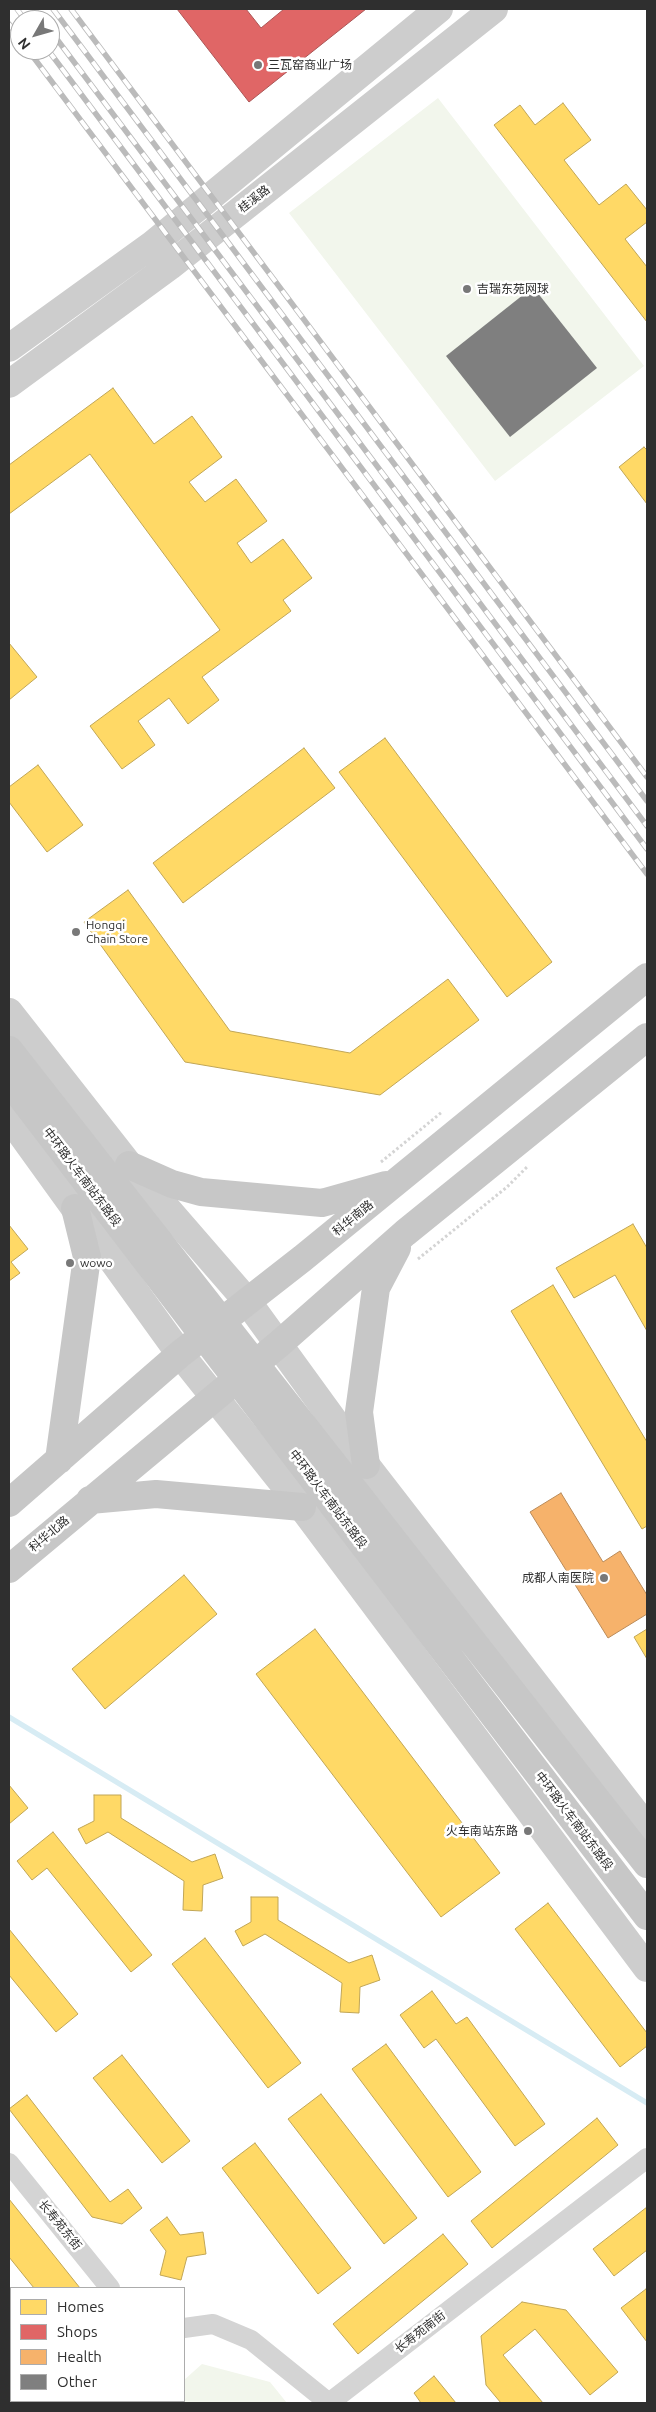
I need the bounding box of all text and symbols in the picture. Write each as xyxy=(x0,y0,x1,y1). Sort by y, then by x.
north arrow xyxy=(10,10,60,60)
text: N xyxy=(14,35,33,53)
place label: 三瓦窑商业广场 xyxy=(268,58,352,72)
marker: 三瓦窑商业广场 xyxy=(252,59,264,71)
street label: 桂溪路 xyxy=(235,182,273,216)
place label: 吉瑞东苑网球 xyxy=(477,282,549,296)
marker: 吉瑞东苑网球 xyxy=(461,283,473,295)
place label: Hongqi Chain Store xyxy=(86,918,148,946)
marker: Hongqi Chain Store xyxy=(70,926,82,938)
street label: 中环路火车南站东路段 xyxy=(40,1125,124,1229)
street label: 科华南路 xyxy=(330,1197,376,1239)
place label: wowo xyxy=(80,1256,113,1270)
marker: wowo xyxy=(64,1257,76,1269)
street label: 中环路火车南站东路段 xyxy=(286,1447,370,1551)
street label: 科华北路 xyxy=(26,1513,72,1555)
place label: 成都人南医院 xyxy=(522,1571,594,1585)
marker: 成都人南医院 xyxy=(598,1572,610,1584)
street label: 中环路火车南站东路段 xyxy=(532,1769,616,1873)
place label: 火车南站东路 xyxy=(446,1824,518,1838)
marker: 火车南站东路 xyxy=(522,1825,534,1837)
street label: 长寿苑东街 xyxy=(36,2197,84,2253)
legend xyxy=(10,2287,185,2402)
text: Homes xyxy=(57,2298,104,2315)
street label: 长寿苑南街 xyxy=(392,2308,448,2356)
text: Shops xyxy=(57,2323,98,2340)
text: Health xyxy=(57,2348,102,2365)
text: Other xyxy=(57,2373,97,2390)

